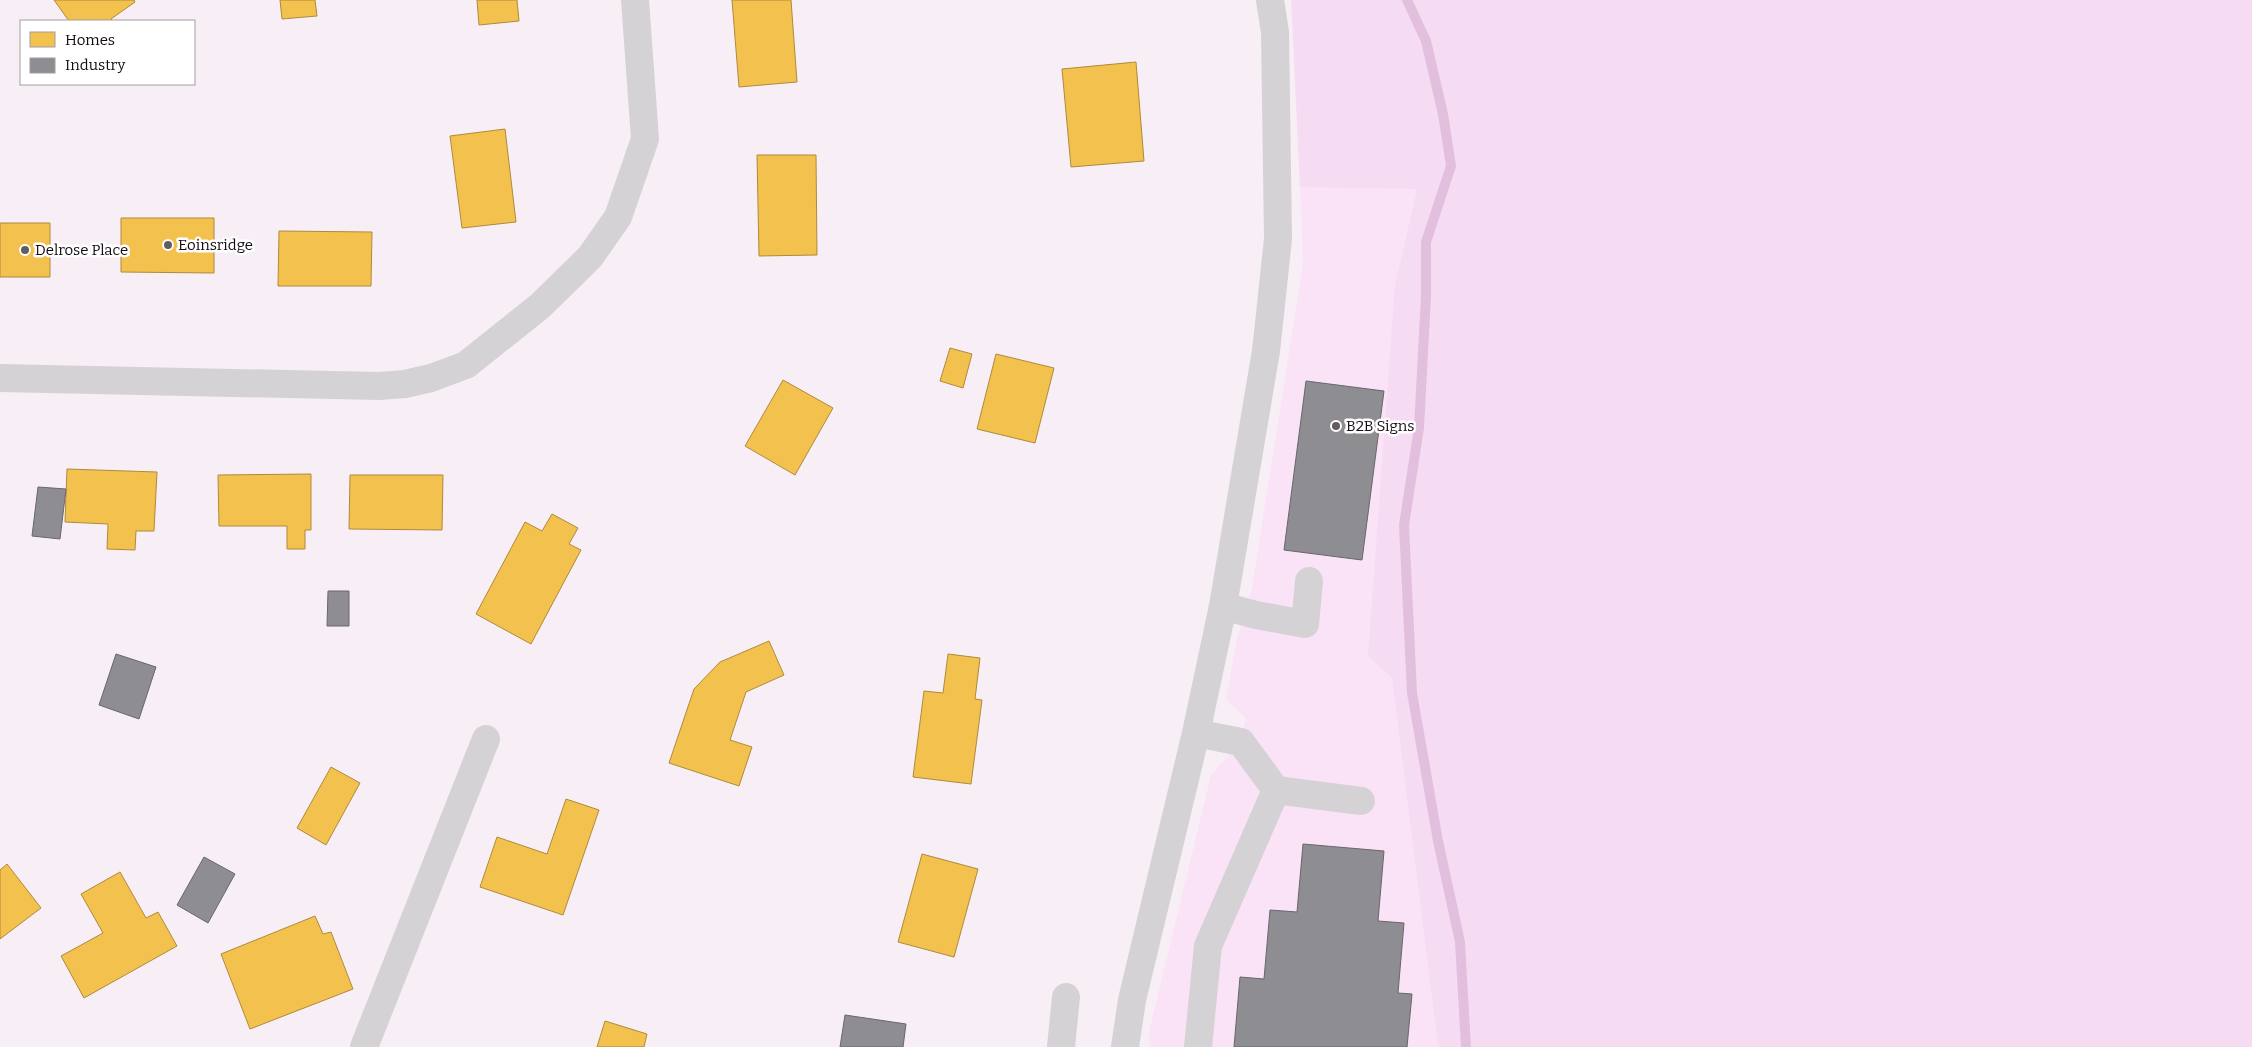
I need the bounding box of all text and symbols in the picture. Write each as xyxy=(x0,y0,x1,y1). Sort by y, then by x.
legend xyxy=(20,20,195,85)
text: Homes xyxy=(65,31,115,49)
text: Industry xyxy=(65,56,125,74)
place label: Eoinsridge xyxy=(178,236,253,254)
marker: Eoinsridge xyxy=(162,239,174,251)
place label: Delrose Place xyxy=(35,241,128,259)
marker: Delrose Place xyxy=(19,244,31,256)
place label: B2B Signs xyxy=(1346,417,1414,435)
marker: B2B Signs xyxy=(1330,420,1342,432)

